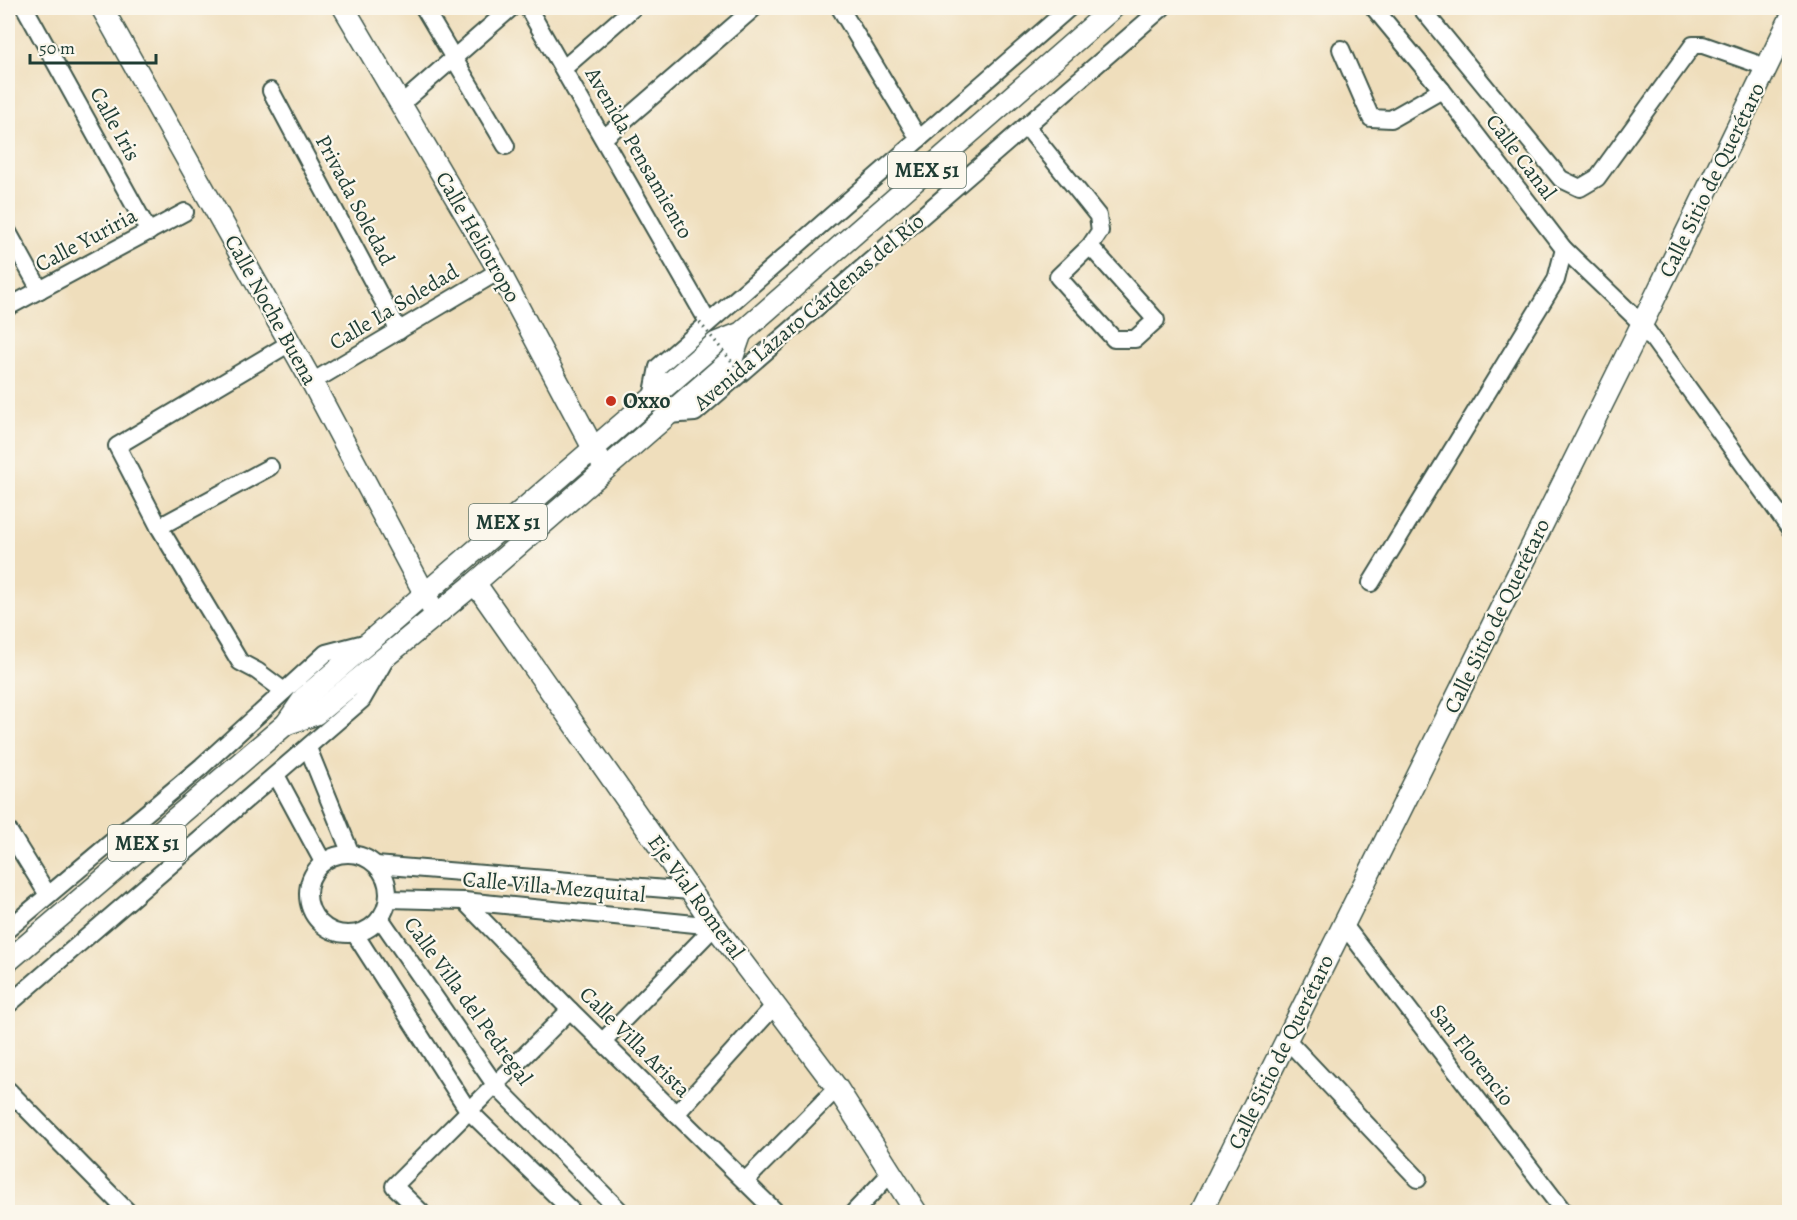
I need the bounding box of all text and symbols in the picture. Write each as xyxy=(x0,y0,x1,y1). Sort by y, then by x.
scale bar xyxy=(30,27,156,65)
text: 50 m xyxy=(39,36,75,60)
street label: Avenida Pensamiento xyxy=(577,61,700,244)
street label: Calle Sitio de Querétaro xyxy=(1652,78,1772,282)
street label: Calle Iris xyxy=(82,82,148,166)
street label: Calle Canal xyxy=(1479,108,1563,206)
street label: Privada Soledad xyxy=(308,129,402,271)
road number: MEX 51 xyxy=(888,152,966,188)
street label: Calle Heliotropo xyxy=(428,166,528,308)
street label: Calle Yuriria xyxy=(30,200,143,279)
street label: Avenida Lázaro Cárdenas del Río xyxy=(686,206,931,418)
street label: Calle Noche Buena xyxy=(217,229,325,391)
street label: Calle La Soledad xyxy=(324,256,464,357)
place label: Oxxo xyxy=(623,386,671,416)
marker: Oxxo xyxy=(604,394,618,408)
road number: MEX 51 xyxy=(469,504,547,540)
street label: Calle Sitio de Querétaro xyxy=(1437,514,1557,718)
road number: MEX 51 xyxy=(108,825,186,861)
street label: Eje Vial Romeral xyxy=(641,829,751,965)
street label: Calle Villa Mezquital xyxy=(461,864,647,910)
street label: Calle Villa del Pedregal xyxy=(397,911,539,1091)
street label: Calle Sitio de Querétaro xyxy=(1221,950,1341,1154)
street label: Calle Villa Arista xyxy=(573,980,698,1105)
street label: San Florencio xyxy=(1423,998,1521,1112)

